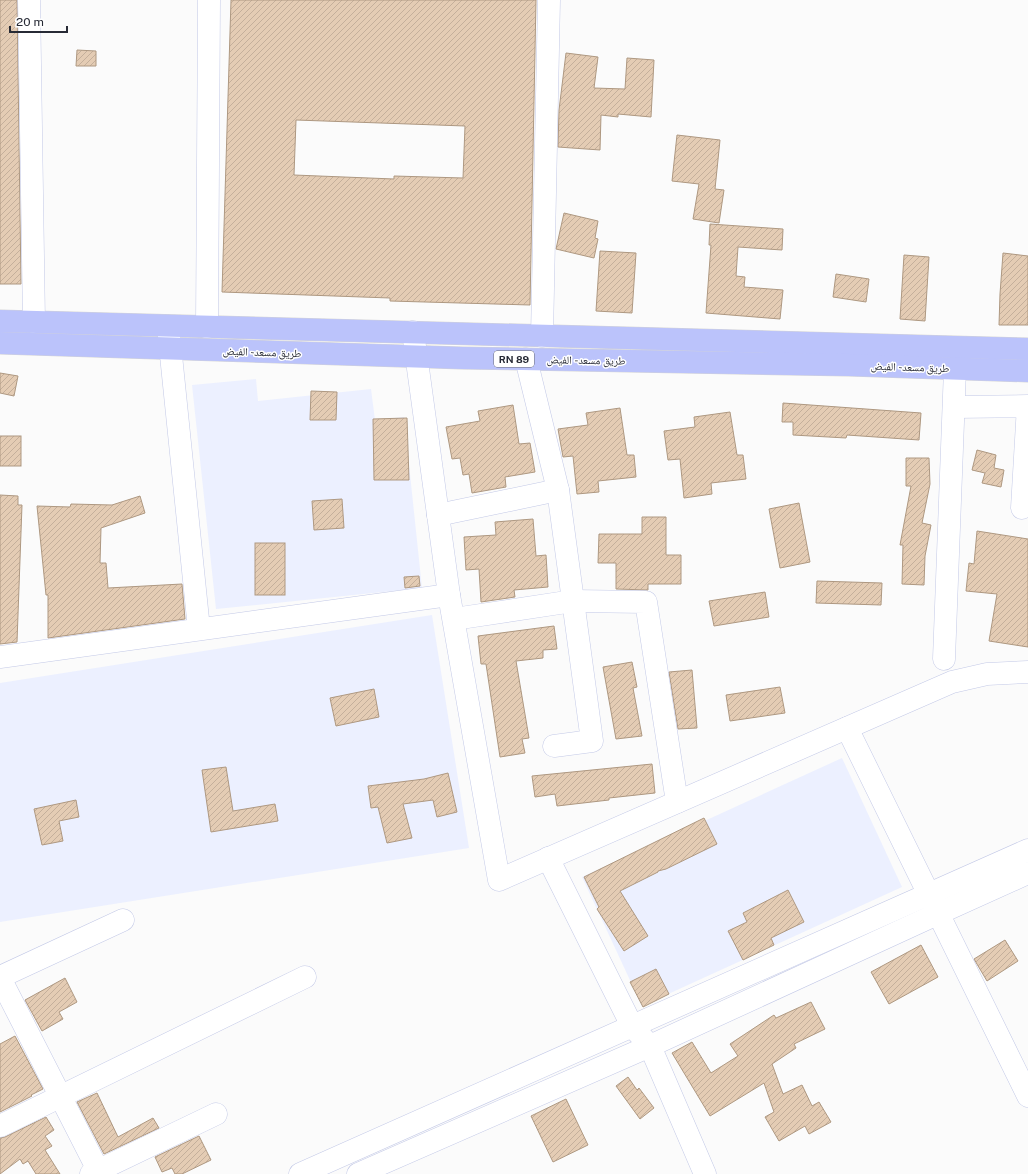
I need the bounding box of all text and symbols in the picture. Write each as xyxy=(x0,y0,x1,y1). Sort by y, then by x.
scale bar xyxy=(10,8,67,34)
text: 20 m xyxy=(16,15,44,29)
street label: طريق مسعد - الفيض xyxy=(222,345,302,360)
road number: RN 89 xyxy=(494,351,534,367)
street label: طريق مسعد - الفيض xyxy=(546,353,626,368)
street label: طريق مسعد - الفيض xyxy=(870,360,950,375)

